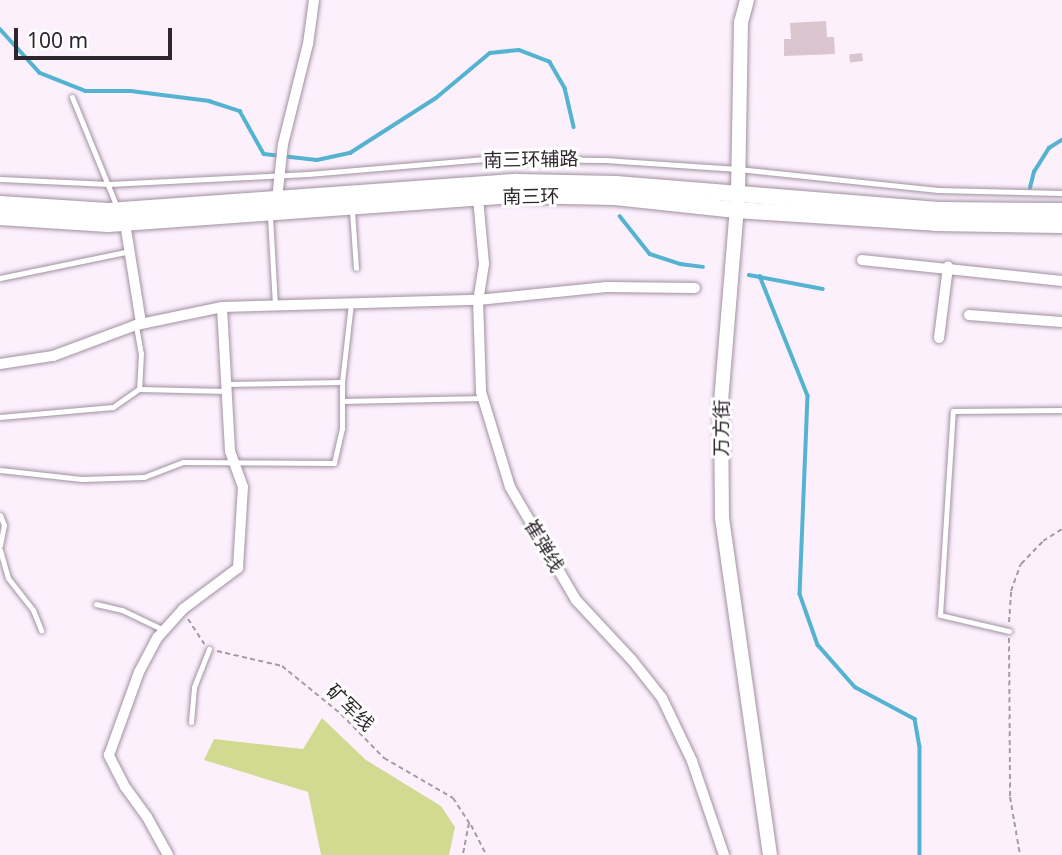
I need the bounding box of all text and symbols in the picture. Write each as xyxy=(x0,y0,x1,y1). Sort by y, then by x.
scale bar xyxy=(18,14,175,58)
text: 100 m xyxy=(27,26,88,54)
street label: 南三环辅路 xyxy=(483,148,579,172)
street label: 南三环 xyxy=(502,185,560,209)
street label: 万方街 xyxy=(711,400,733,456)
street label: 崔弹线 xyxy=(520,516,568,576)
street label: 矿军线 xyxy=(322,680,378,736)

